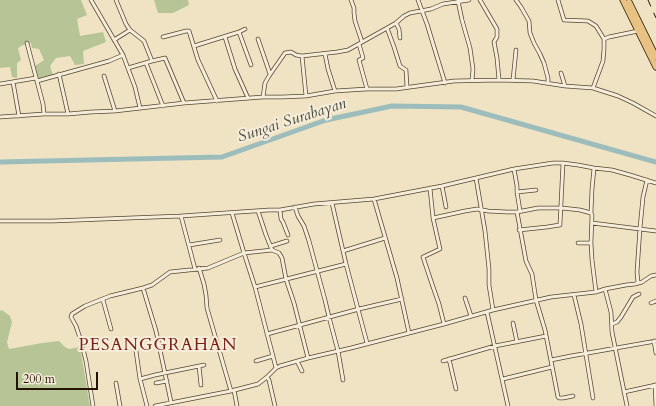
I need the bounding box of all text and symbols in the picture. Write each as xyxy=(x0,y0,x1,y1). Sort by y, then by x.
water label: Sungai Surabayan xyxy=(235,94,349,148)
district label: PESANGGRAHAN xyxy=(78,336,238,356)
scale bar xyxy=(18,364,100,390)
text: 200 m xyxy=(23,371,55,387)

